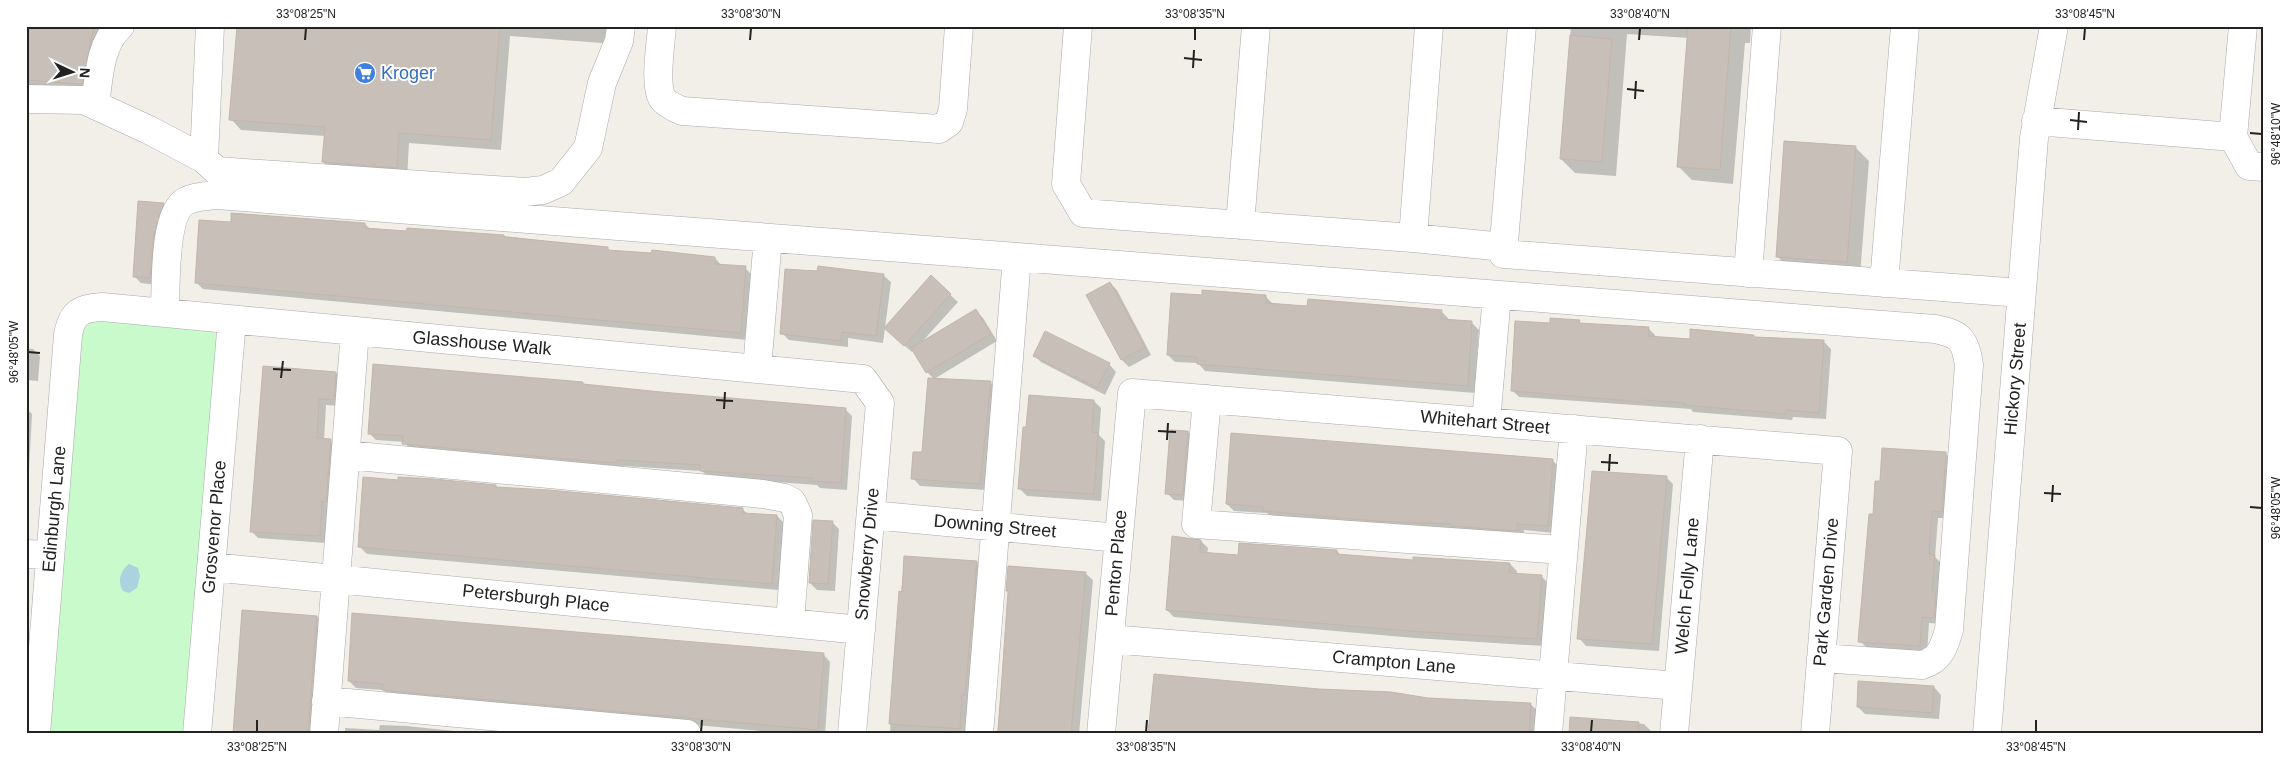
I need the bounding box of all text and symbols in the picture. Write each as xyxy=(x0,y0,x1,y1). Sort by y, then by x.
text: 33°08'25"N xyxy=(276,7,336,21)
text: 33°08'30"N xyxy=(721,7,781,21)
text: 33°08'35"N xyxy=(1165,7,1225,21)
text: 33°08'40"N xyxy=(1610,7,1670,21)
text: 33°08'45"N xyxy=(2055,7,2115,21)
north arrow xyxy=(48,48,98,98)
supermarket icon: Kroger xyxy=(353,61,377,85)
place label: Kroger xyxy=(381,63,435,83)
text: N xyxy=(77,67,93,79)
text: 96°48'10"W xyxy=(2269,102,2283,165)
text: 96°48'05"W xyxy=(7,320,21,383)
street label: Hickory Street xyxy=(2000,322,2030,436)
street label: Glasshouse Walk xyxy=(412,327,553,359)
street label: Whitehart Street xyxy=(1419,406,1551,438)
street label: Edinburgh Lane xyxy=(38,445,70,573)
street label: Grosvenor Place xyxy=(198,459,230,595)
text: 96°48'05"W xyxy=(2269,476,2283,539)
street label: Snowberry Drive xyxy=(851,487,883,621)
street label: Penton Place xyxy=(1101,509,1131,617)
street label: Downing Street xyxy=(933,511,1057,541)
street label: Welch Folly Lane xyxy=(1671,517,1703,655)
street label: Park Garden Drive xyxy=(1810,517,1842,667)
street label: Petersburgh Place xyxy=(461,580,611,616)
street label: Crampton Lane xyxy=(1331,647,1457,677)
text: 33°08'25"N xyxy=(227,740,287,754)
text: 33°08'30"N xyxy=(671,740,731,754)
text: 33°08'35"N xyxy=(1116,740,1176,754)
text: 33°08'40"N xyxy=(1561,740,1621,754)
text: 33°08'45"N xyxy=(2006,740,2066,754)

